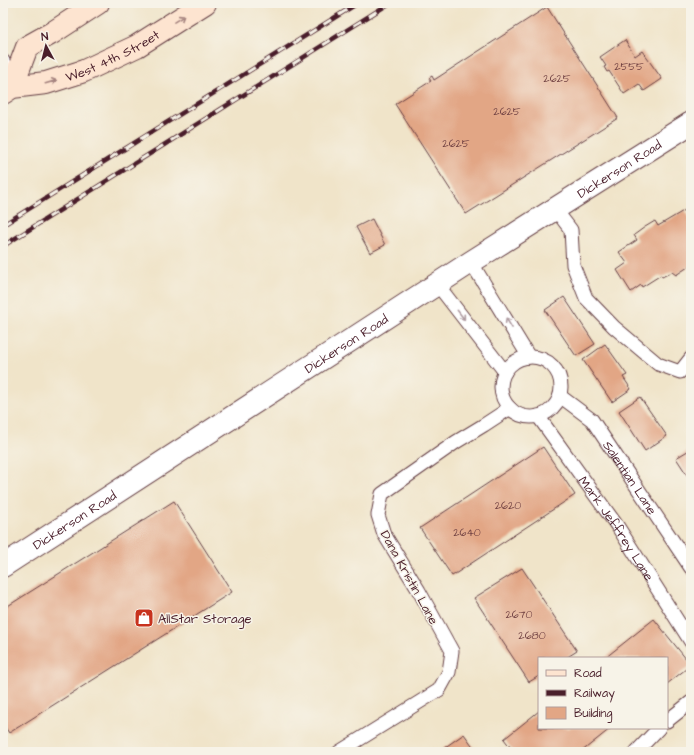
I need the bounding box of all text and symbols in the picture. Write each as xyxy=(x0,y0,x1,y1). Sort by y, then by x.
one-way arrow xyxy=(174,15,185,23)
north arrow xyxy=(26,26,66,66)
street label: West 4th Street xyxy=(63,26,164,86)
text: N xyxy=(41,29,49,44)
house number: 2555 xyxy=(614,59,644,74)
house number: 2625 xyxy=(543,71,571,86)
one-way arrow xyxy=(44,78,57,85)
house number: 2625 xyxy=(493,104,521,119)
house number: 2625 xyxy=(442,136,470,151)
street label: Dickerson Road xyxy=(574,136,665,203)
one-way arrow xyxy=(457,309,465,320)
street label: Dickerson Road xyxy=(301,310,392,378)
one-way arrow xyxy=(505,318,513,329)
street label: Salentian Lane xyxy=(598,437,661,518)
street label: Mark Jeffrey Lane xyxy=(574,473,658,584)
street label: Dickerson Road xyxy=(30,487,120,554)
house number: 2620 xyxy=(495,498,521,513)
house number: 2640 xyxy=(453,525,481,540)
street label: Dana Kristin Lane xyxy=(376,527,442,628)
shop icon: AllStar Storage xyxy=(133,607,155,629)
house number: 2670 xyxy=(506,607,533,622)
place label: AllStar Storage xyxy=(158,610,251,629)
house number: 2680 xyxy=(518,628,546,643)
legend xyxy=(538,657,668,729)
text: Road xyxy=(574,665,602,682)
text: Railway xyxy=(574,685,615,703)
text: Building xyxy=(574,705,612,723)

